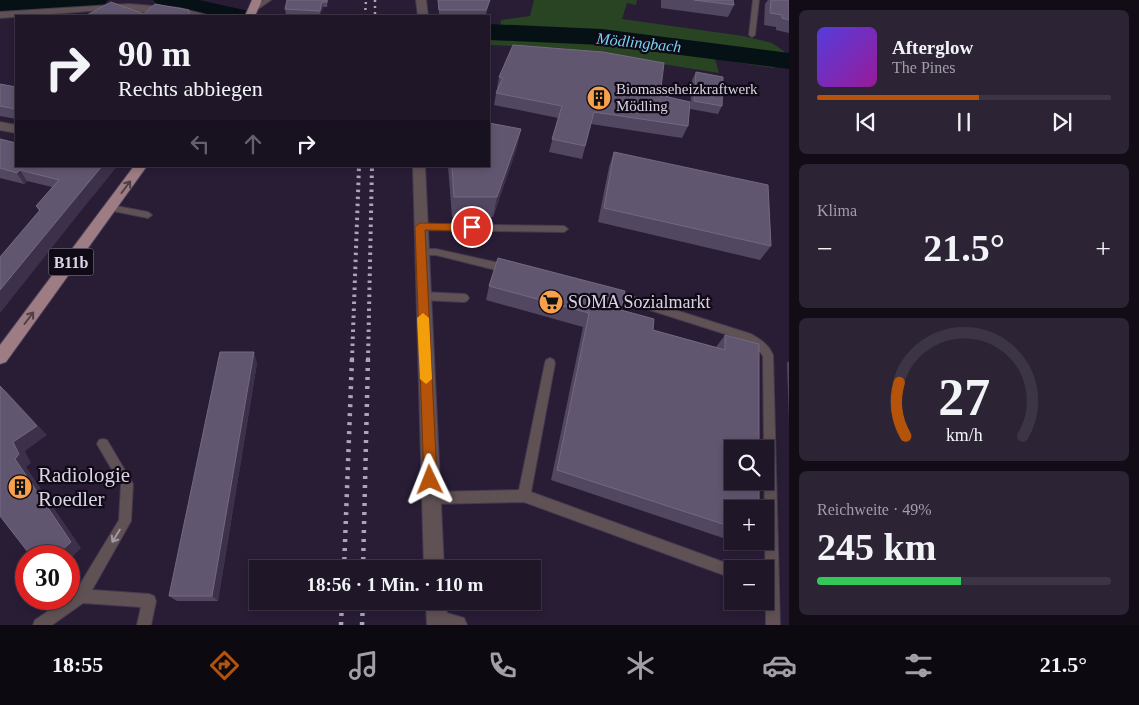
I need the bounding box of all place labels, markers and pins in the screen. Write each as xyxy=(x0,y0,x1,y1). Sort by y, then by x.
place label: Biomasseheizkraftwerk Mödling xyxy=(616,81,758,114)
building icon: Biomasseheizkraftwerk Mödling xyxy=(586,85,612,111)
pin xyxy=(451,206,493,248)
supermarket icon: SOMA Sozialmarkt xyxy=(538,289,564,315)
place label: SOMA Sozialmarkt xyxy=(568,292,711,312)
place label: Radiologie Roedler xyxy=(38,463,130,511)
building icon: Radiologie Roedler xyxy=(7,474,33,500)

